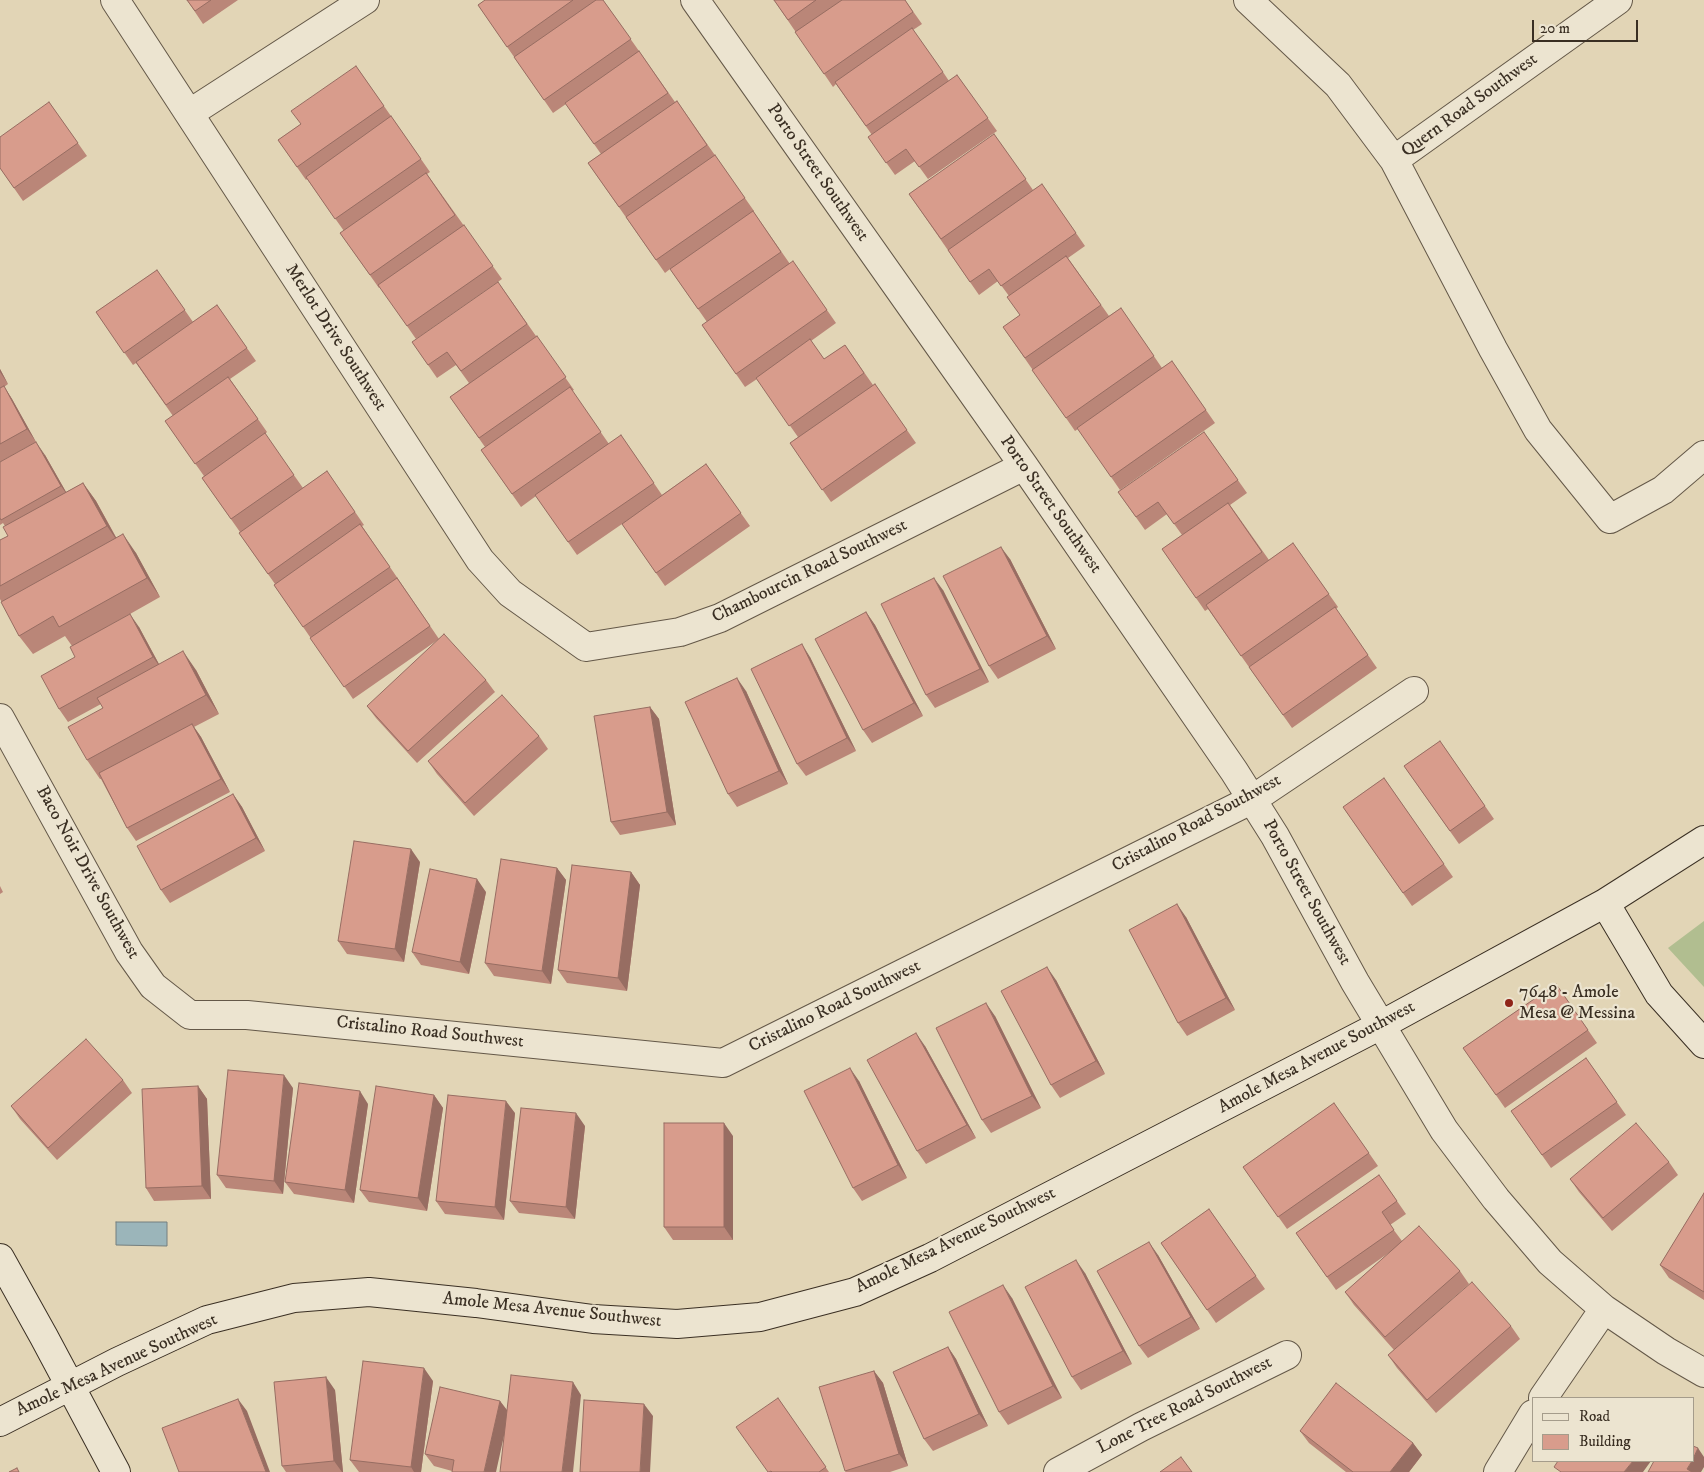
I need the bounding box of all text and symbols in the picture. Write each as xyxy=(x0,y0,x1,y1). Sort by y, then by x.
scale bar xyxy=(1534,10,1640,42)
text: 20 m xyxy=(1540,19,1570,38)
street label: Quern Road Southwest xyxy=(1398,49,1542,163)
street label: Porto Street Southwest xyxy=(761,100,873,246)
street label: Merlot Drive Southwest xyxy=(279,261,391,415)
street label: Porto Street Southwest xyxy=(994,432,1106,578)
street label: Chambourcin Road Southwest xyxy=(709,515,911,629)
street label: Cristalino Road Southwest xyxy=(1109,770,1285,878)
street label: Baco Noir Drive Southwest xyxy=(30,783,144,963)
street label: Porto Street Southwest xyxy=(1257,816,1355,970)
street label: Cristalino Road Southwest xyxy=(746,956,924,1058)
place label: 7648 - Amole Mesa @ Messina xyxy=(1519,982,1635,1024)
street label: Amole Mesa Avenue Southwest xyxy=(1215,997,1419,1119)
marker: 7648 - Amole Mesa @ Messina xyxy=(1503,997,1515,1009)
street label: Cristalino Road Southwest xyxy=(335,1012,525,1054)
street label: Amole Mesa Avenue Southwest xyxy=(852,1183,1060,1299)
street label: Amole Mesa Avenue Southwest xyxy=(442,1289,662,1333)
street label: Amole Mesa Avenue Southwest xyxy=(13,1310,221,1422)
street label: Lone Tree Road Southwest xyxy=(1094,1352,1276,1460)
legend xyxy=(1532,1397,1694,1462)
text: Road xyxy=(1579,1407,1610,1426)
text: Building xyxy=(1579,1432,1631,1451)

